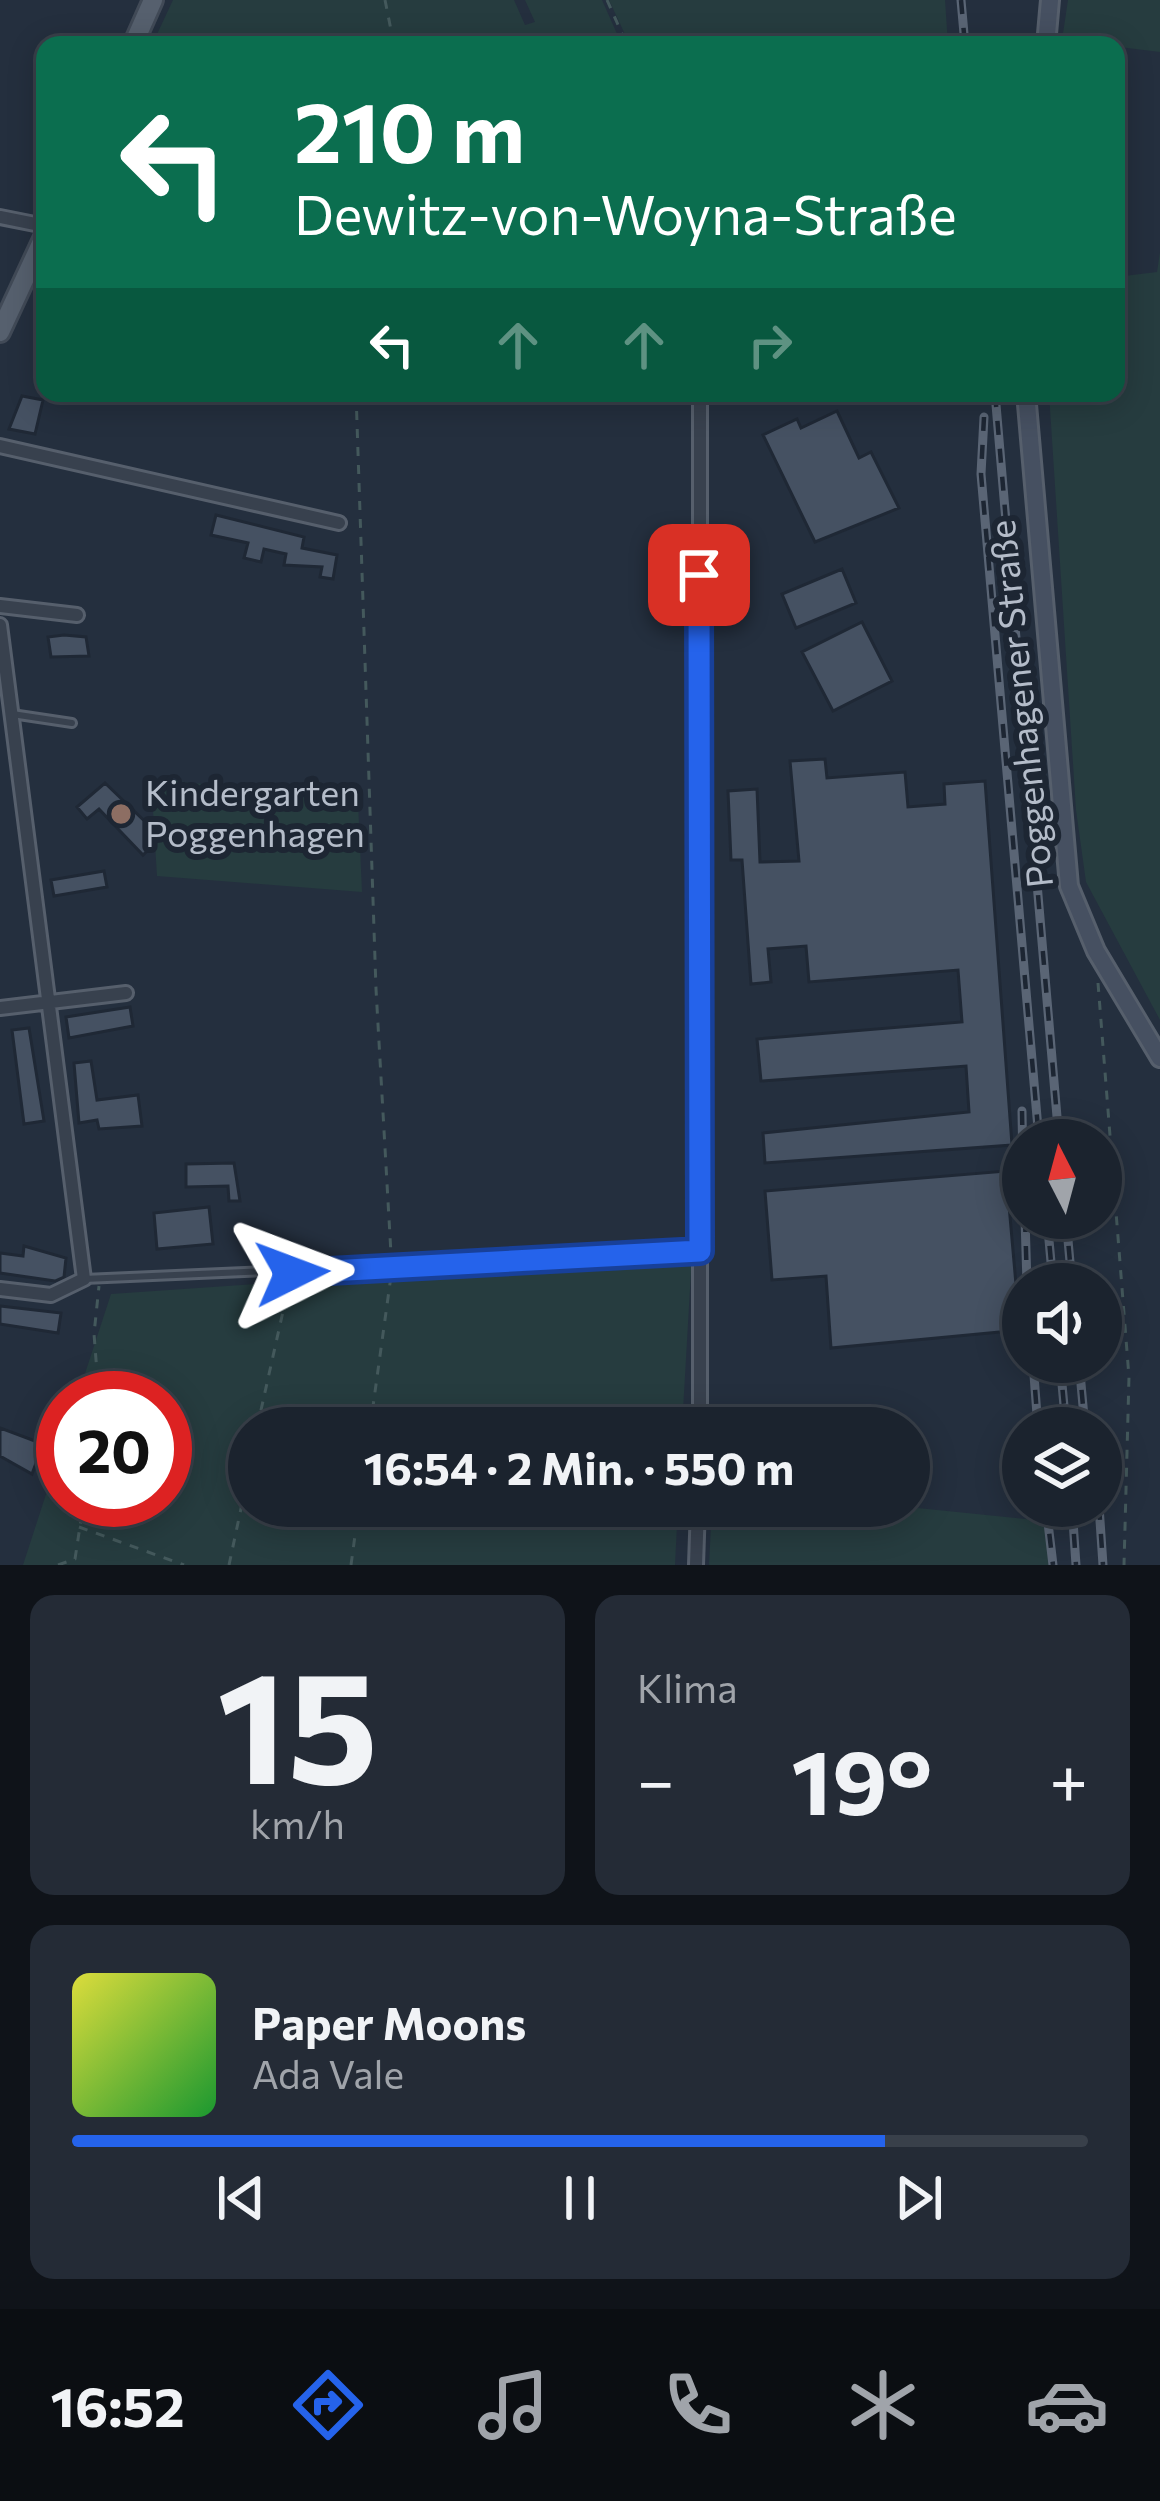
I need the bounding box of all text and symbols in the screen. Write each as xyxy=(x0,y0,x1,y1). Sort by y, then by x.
text: 210 m xyxy=(294,78,525,180)
icon: left xyxy=(96,84,252,240)
text: Dewitz-von-Woyna-Straße xyxy=(294,180,957,246)
icon: left xyxy=(359,312,425,378)
icon: ahead xyxy=(485,312,551,378)
icon: ahead xyxy=(611,312,677,378)
icon: right xyxy=(737,312,803,378)
street label: Poggenhagener Straße xyxy=(978,518,1060,890)
pin xyxy=(648,524,750,626)
icon: arrive xyxy=(666,542,732,608)
place label: Kindergarten Poggenhagen xyxy=(145,769,365,854)
marker: Kindergarten Poggenhagen xyxy=(108,801,134,827)
north arrow xyxy=(1002,1119,1122,1239)
map controls xyxy=(1002,1119,1122,1527)
position arrow xyxy=(229,1210,355,1336)
button: sound xyxy=(1002,1263,1122,1383)
speed limit sign: 20 xyxy=(36,1371,192,1527)
button: layers xyxy=(1002,1407,1122,1527)
text: 16:54 · 2 Min. · 550 m xyxy=(364,1439,794,1494)
text: 15 xyxy=(217,1625,378,1816)
text: Klima xyxy=(637,1663,738,1711)
text: 19° xyxy=(791,1723,932,1834)
text: − xyxy=(637,1738,675,1819)
text: + xyxy=(1049,1738,1088,1819)
text: km/h xyxy=(250,1799,345,1847)
text: Paper Moons xyxy=(252,1994,526,2049)
text: Ada Vale xyxy=(252,2049,404,2097)
icon: previous xyxy=(208,2165,274,2231)
icon: pause xyxy=(547,2165,613,2231)
icon: next xyxy=(886,2165,952,2231)
icon: directions xyxy=(286,2363,370,2447)
icon: music xyxy=(471,2363,555,2447)
icon: phone xyxy=(656,2363,740,2447)
icon: climate xyxy=(841,2363,925,2447)
icon: car xyxy=(1025,2363,1109,2447)
text: 16:52 xyxy=(50,2372,185,2438)

